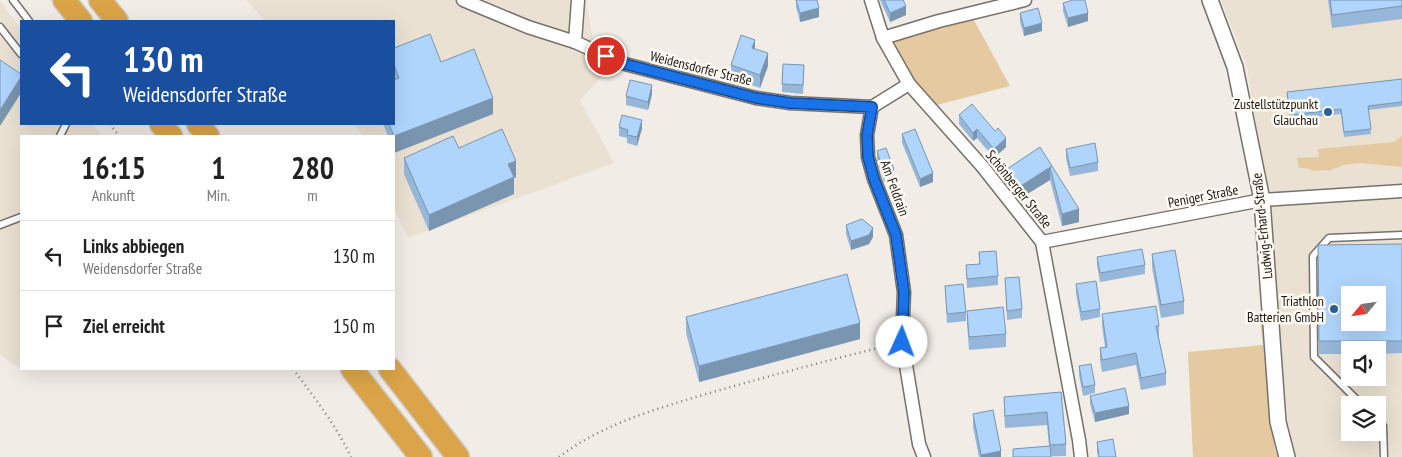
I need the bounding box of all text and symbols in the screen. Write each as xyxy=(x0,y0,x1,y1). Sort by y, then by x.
pin xyxy=(585,35,627,77)
text: 130 m xyxy=(123,36,204,82)
icon: left xyxy=(40,40,105,105)
icon: arrive xyxy=(592,42,620,70)
street label: Weidensdorfer Straße xyxy=(648,47,754,89)
text: Weidensdorfer Straße xyxy=(123,80,287,108)
place label: Zustellstützpunkt Glauchau xyxy=(1234,95,1318,129)
marker: Zustellstützpunkt Glauchau xyxy=(1322,106,1334,118)
street label: Schönberger Straße xyxy=(982,146,1056,232)
text: 16:15 xyxy=(81,148,146,187)
text: 1 xyxy=(211,148,226,187)
text: 280 xyxy=(291,148,334,187)
street label: Am Feldrain xyxy=(877,158,913,218)
street label: Ludwig-Erhard-Straße xyxy=(1247,172,1277,280)
street label: Peniger Straße xyxy=(1166,180,1240,212)
text: Ankunft xyxy=(92,185,135,205)
text: Min. xyxy=(207,185,230,205)
text: m xyxy=(307,185,318,205)
text: Links abbiegen xyxy=(83,234,184,258)
icon: left xyxy=(40,242,68,270)
text: 130 m xyxy=(333,244,375,268)
text: Weidensdorfer Straße xyxy=(83,258,202,278)
north arrow xyxy=(1341,286,1386,331)
map controls xyxy=(1341,286,1386,441)
place label: Triathlon Batterien GmbH xyxy=(1247,292,1324,326)
marker: Triathlon Batterien GmbH xyxy=(1328,303,1340,315)
icon: arrive xyxy=(40,312,68,340)
text: Ziel erreicht xyxy=(83,314,165,338)
text: 150 m xyxy=(333,314,375,338)
position arrow xyxy=(875,315,927,367)
button: sound xyxy=(1341,341,1386,386)
button: layers xyxy=(1341,396,1386,441)

